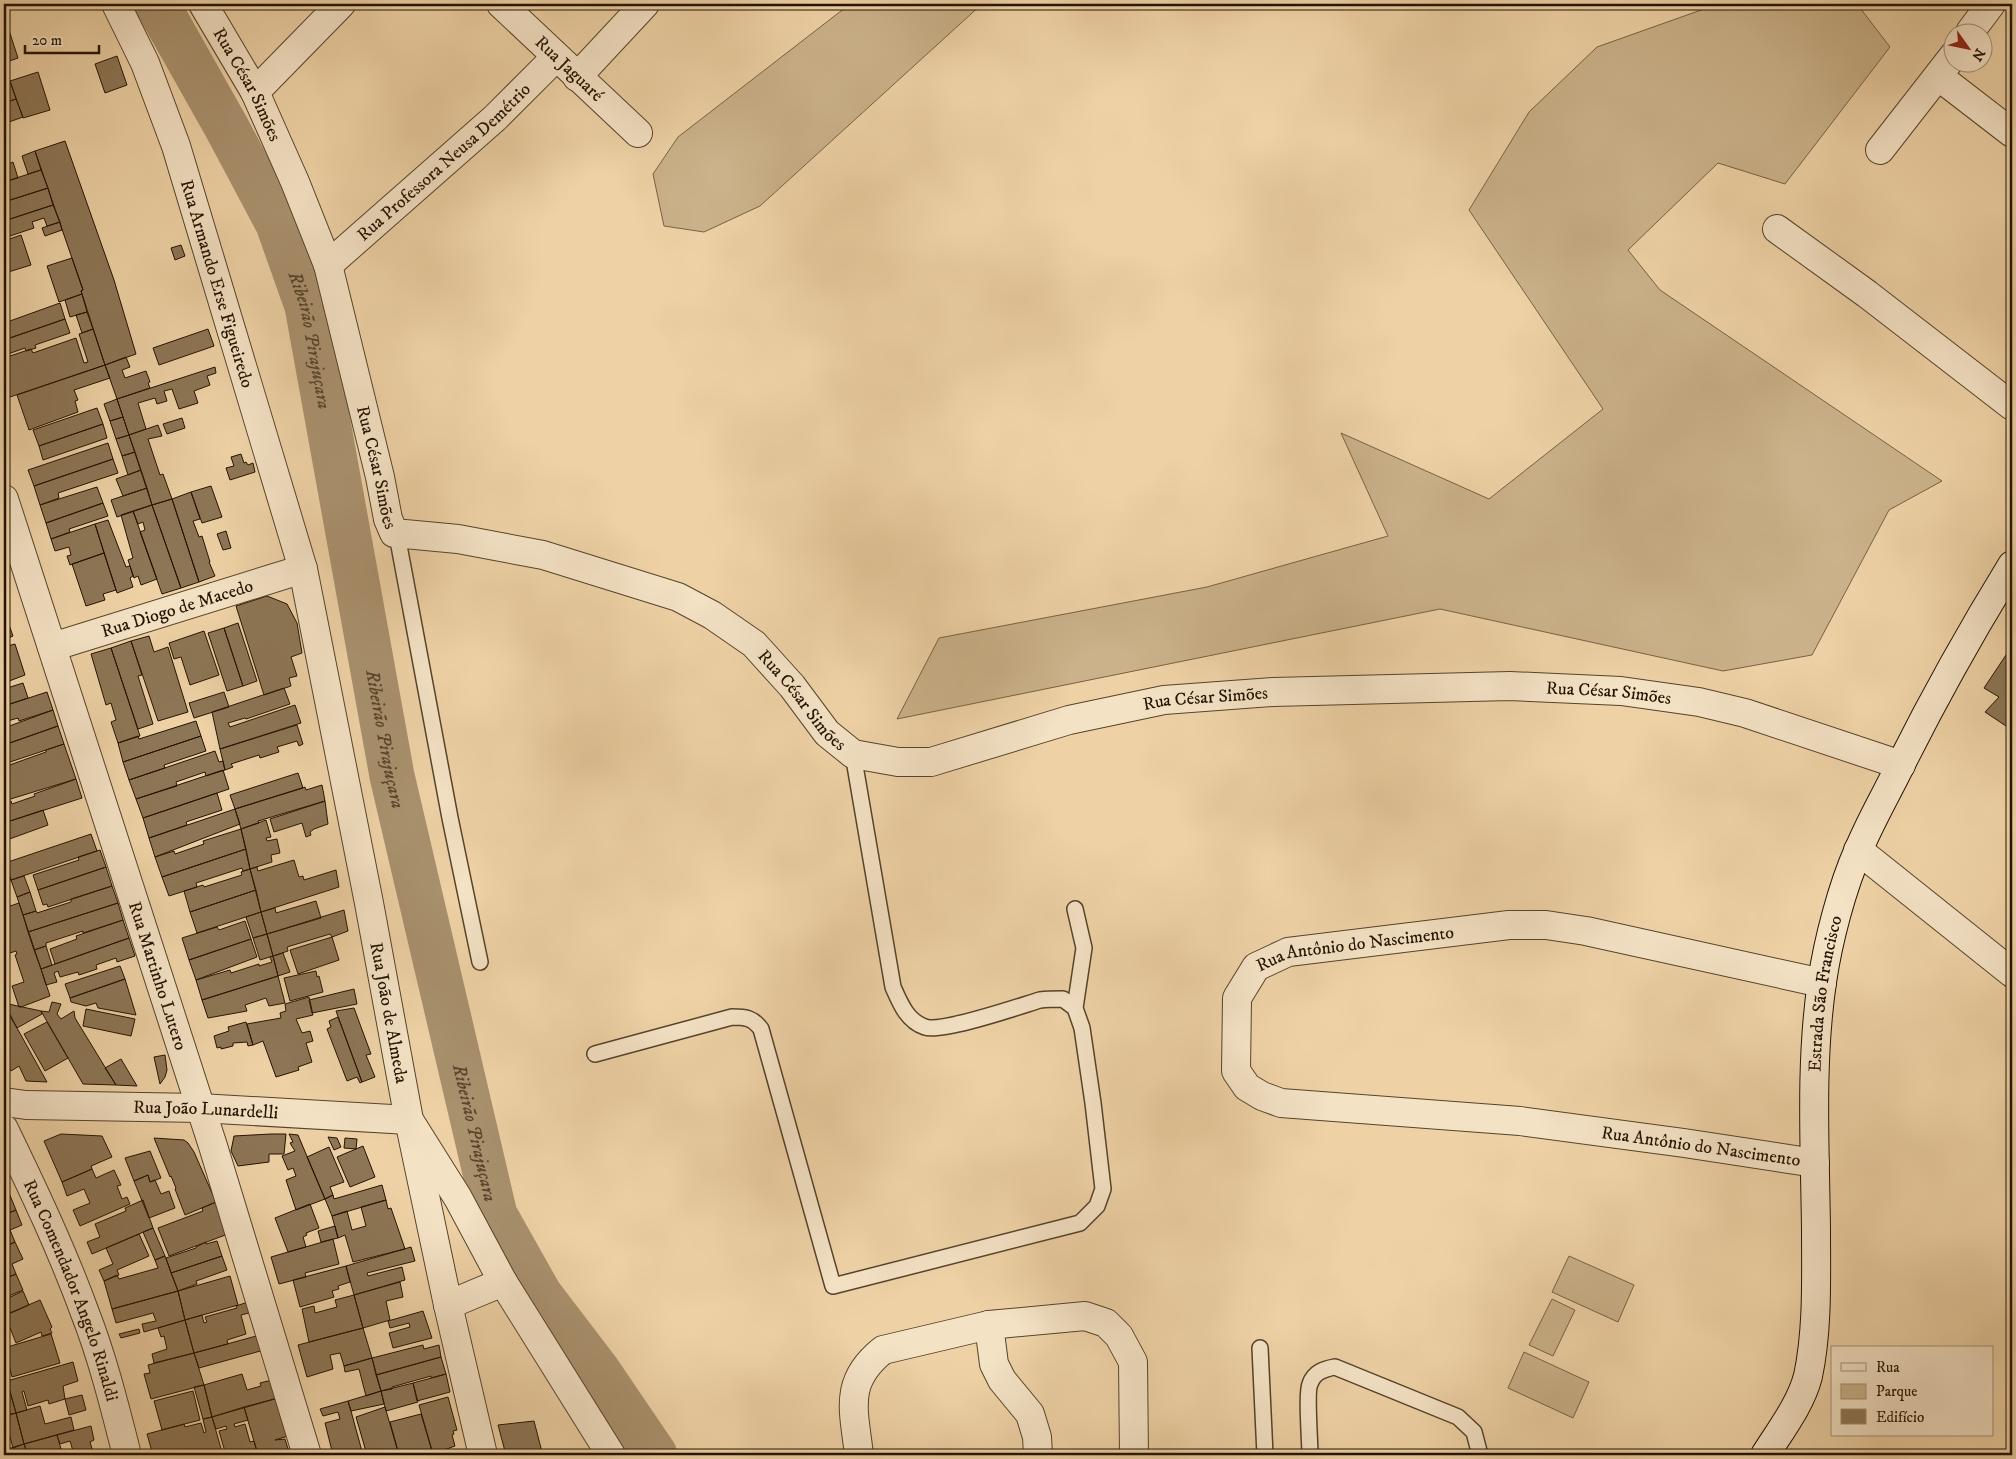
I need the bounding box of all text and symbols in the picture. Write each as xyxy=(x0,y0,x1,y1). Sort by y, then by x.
scale bar xyxy=(25,22,99,54)
north arrow xyxy=(1944,22,1994,72)
street label: Rua César Simões xyxy=(208,24,286,145)
text: 20 m xyxy=(32,31,62,50)
street label: Rua Jaguaré xyxy=(530,32,608,107)
text: N xyxy=(1967,45,1989,65)
street label: Rua Professora Neusa Demétrio xyxy=(353,79,536,246)
street label: Rua Armando Erse Figueiredo xyxy=(175,177,258,391)
water label: Ribeirão Pirajuçara xyxy=(282,267,335,411)
street label: Rua César Simões xyxy=(351,404,401,533)
street label: Rua Diogo de Macedo xyxy=(99,575,256,643)
street label: Rua César Simões xyxy=(753,646,850,756)
water label: Ribeirão Pirajuçara xyxy=(360,667,409,811)
street label: Rua César Simões xyxy=(1546,678,1673,710)
street label: Rua César Simões xyxy=(1141,682,1269,716)
street label: Rua Martinho Lutero xyxy=(123,899,191,1054)
street label: Estrada São Francisco xyxy=(1805,913,1848,1072)
street label: Rua Antônio do Nascimento xyxy=(1253,922,1455,977)
street label: Rua João de Almeda xyxy=(364,941,412,1085)
water label: Ribeirão Pirajuçara xyxy=(447,1061,501,1204)
street label: Rua João Lunardelli xyxy=(133,1097,279,1124)
street label: Rua Antônio do Nascimento xyxy=(1600,1122,1802,1172)
street label: Rua Comendador Angelo Rinaldi xyxy=(18,1176,123,1404)
legend xyxy=(1831,1346,1994,1436)
text: Rua xyxy=(1876,1358,1900,1377)
text: Parque xyxy=(1876,1382,1917,1401)
text: Edifício xyxy=(1876,1408,1924,1427)

